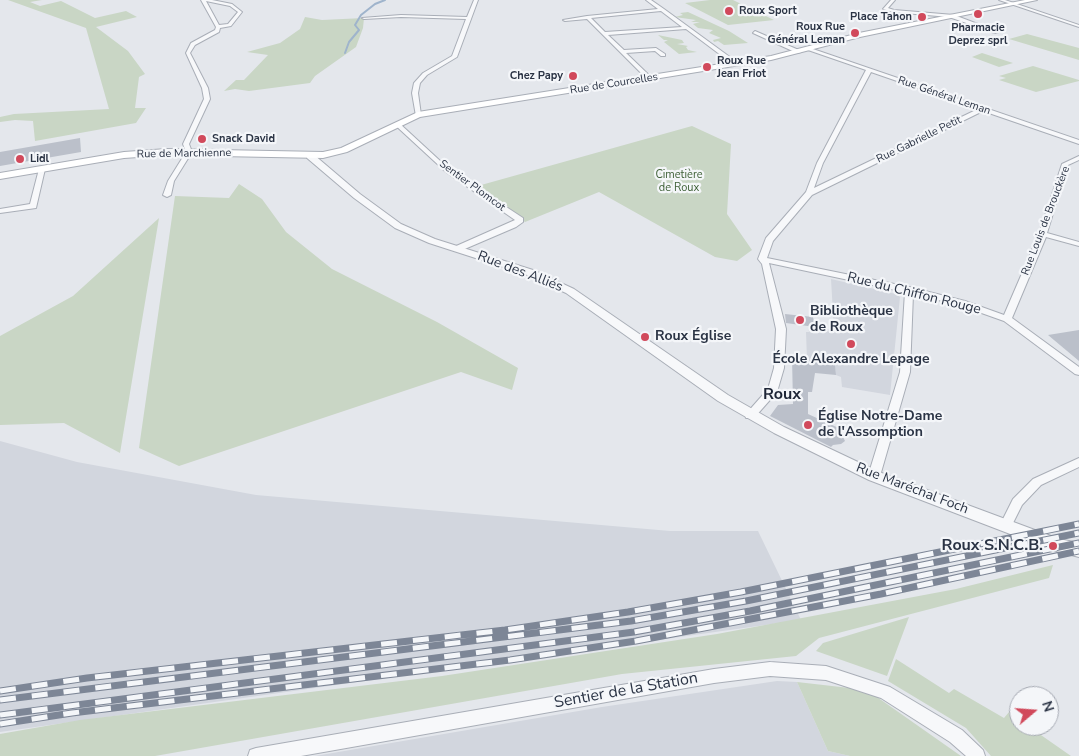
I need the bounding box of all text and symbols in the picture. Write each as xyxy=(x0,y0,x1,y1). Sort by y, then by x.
place label: Roux Sport xyxy=(739,4,797,18)
marker: Roux Sport xyxy=(723,5,735,17)
marker: Pharmacie Deprez sprl xyxy=(972,8,984,20)
place label: Place Tahon xyxy=(850,10,912,24)
marker: Place Tahon xyxy=(916,11,928,23)
place label: Roux Rue Général Leman xyxy=(768,20,845,46)
place label: Pharmacie Deprez sprl xyxy=(948,21,1008,47)
marker: Roux Rue Général Leman xyxy=(849,27,861,39)
place label: Roux Rue Jean Friot xyxy=(717,54,766,80)
marker: Roux Rue Jean Friot xyxy=(701,61,713,73)
place label: Chez Papy xyxy=(510,69,563,83)
marker: Chez Papy xyxy=(567,70,579,82)
street label: Rue de Courcelles xyxy=(569,71,659,97)
street label: Rue Général Leman xyxy=(896,74,992,118)
street label: Rue Gabrielle Petit xyxy=(874,114,964,166)
place label: Snack David xyxy=(212,132,275,146)
marker: Snack David xyxy=(196,133,208,145)
street label: Rue de Marchienne xyxy=(137,147,231,161)
place label: Lidl xyxy=(30,152,49,166)
marker: Lidl xyxy=(14,153,26,165)
street label: Sentier Plomcot xyxy=(436,158,508,214)
street label: Rue Louis de Brouckère xyxy=(1019,165,1073,277)
park label: Cimetière de Roux xyxy=(655,168,703,194)
street label: Rue des Alliés xyxy=(475,248,565,296)
street label: Rue du Chiffon Rouge xyxy=(845,269,983,319)
place label: Bibliothèque de Roux xyxy=(810,304,893,336)
marker: Bibliothèque de Roux xyxy=(794,314,806,326)
place label: Roux Église xyxy=(655,329,731,345)
marker: Roux Église xyxy=(639,331,651,343)
marker: École Alexandre Lepage xyxy=(845,338,857,350)
place label: École Alexandre Lepage xyxy=(772,352,930,368)
district label: Roux xyxy=(763,385,801,405)
place label: Église Notre-Dame de l'Assomption xyxy=(818,409,942,442)
marker: Église Notre-Dame de l'Assomption xyxy=(802,419,814,431)
street label: Rue Maréchal Foch xyxy=(853,460,971,518)
place label: Roux S.N.C.B. xyxy=(942,536,1043,556)
marker: Roux S.N.C.B. xyxy=(1047,540,1059,552)
street label: Sentier de la Station xyxy=(553,669,699,713)
north arrow xyxy=(1009,686,1059,736)
text: N xyxy=(1037,699,1058,714)

